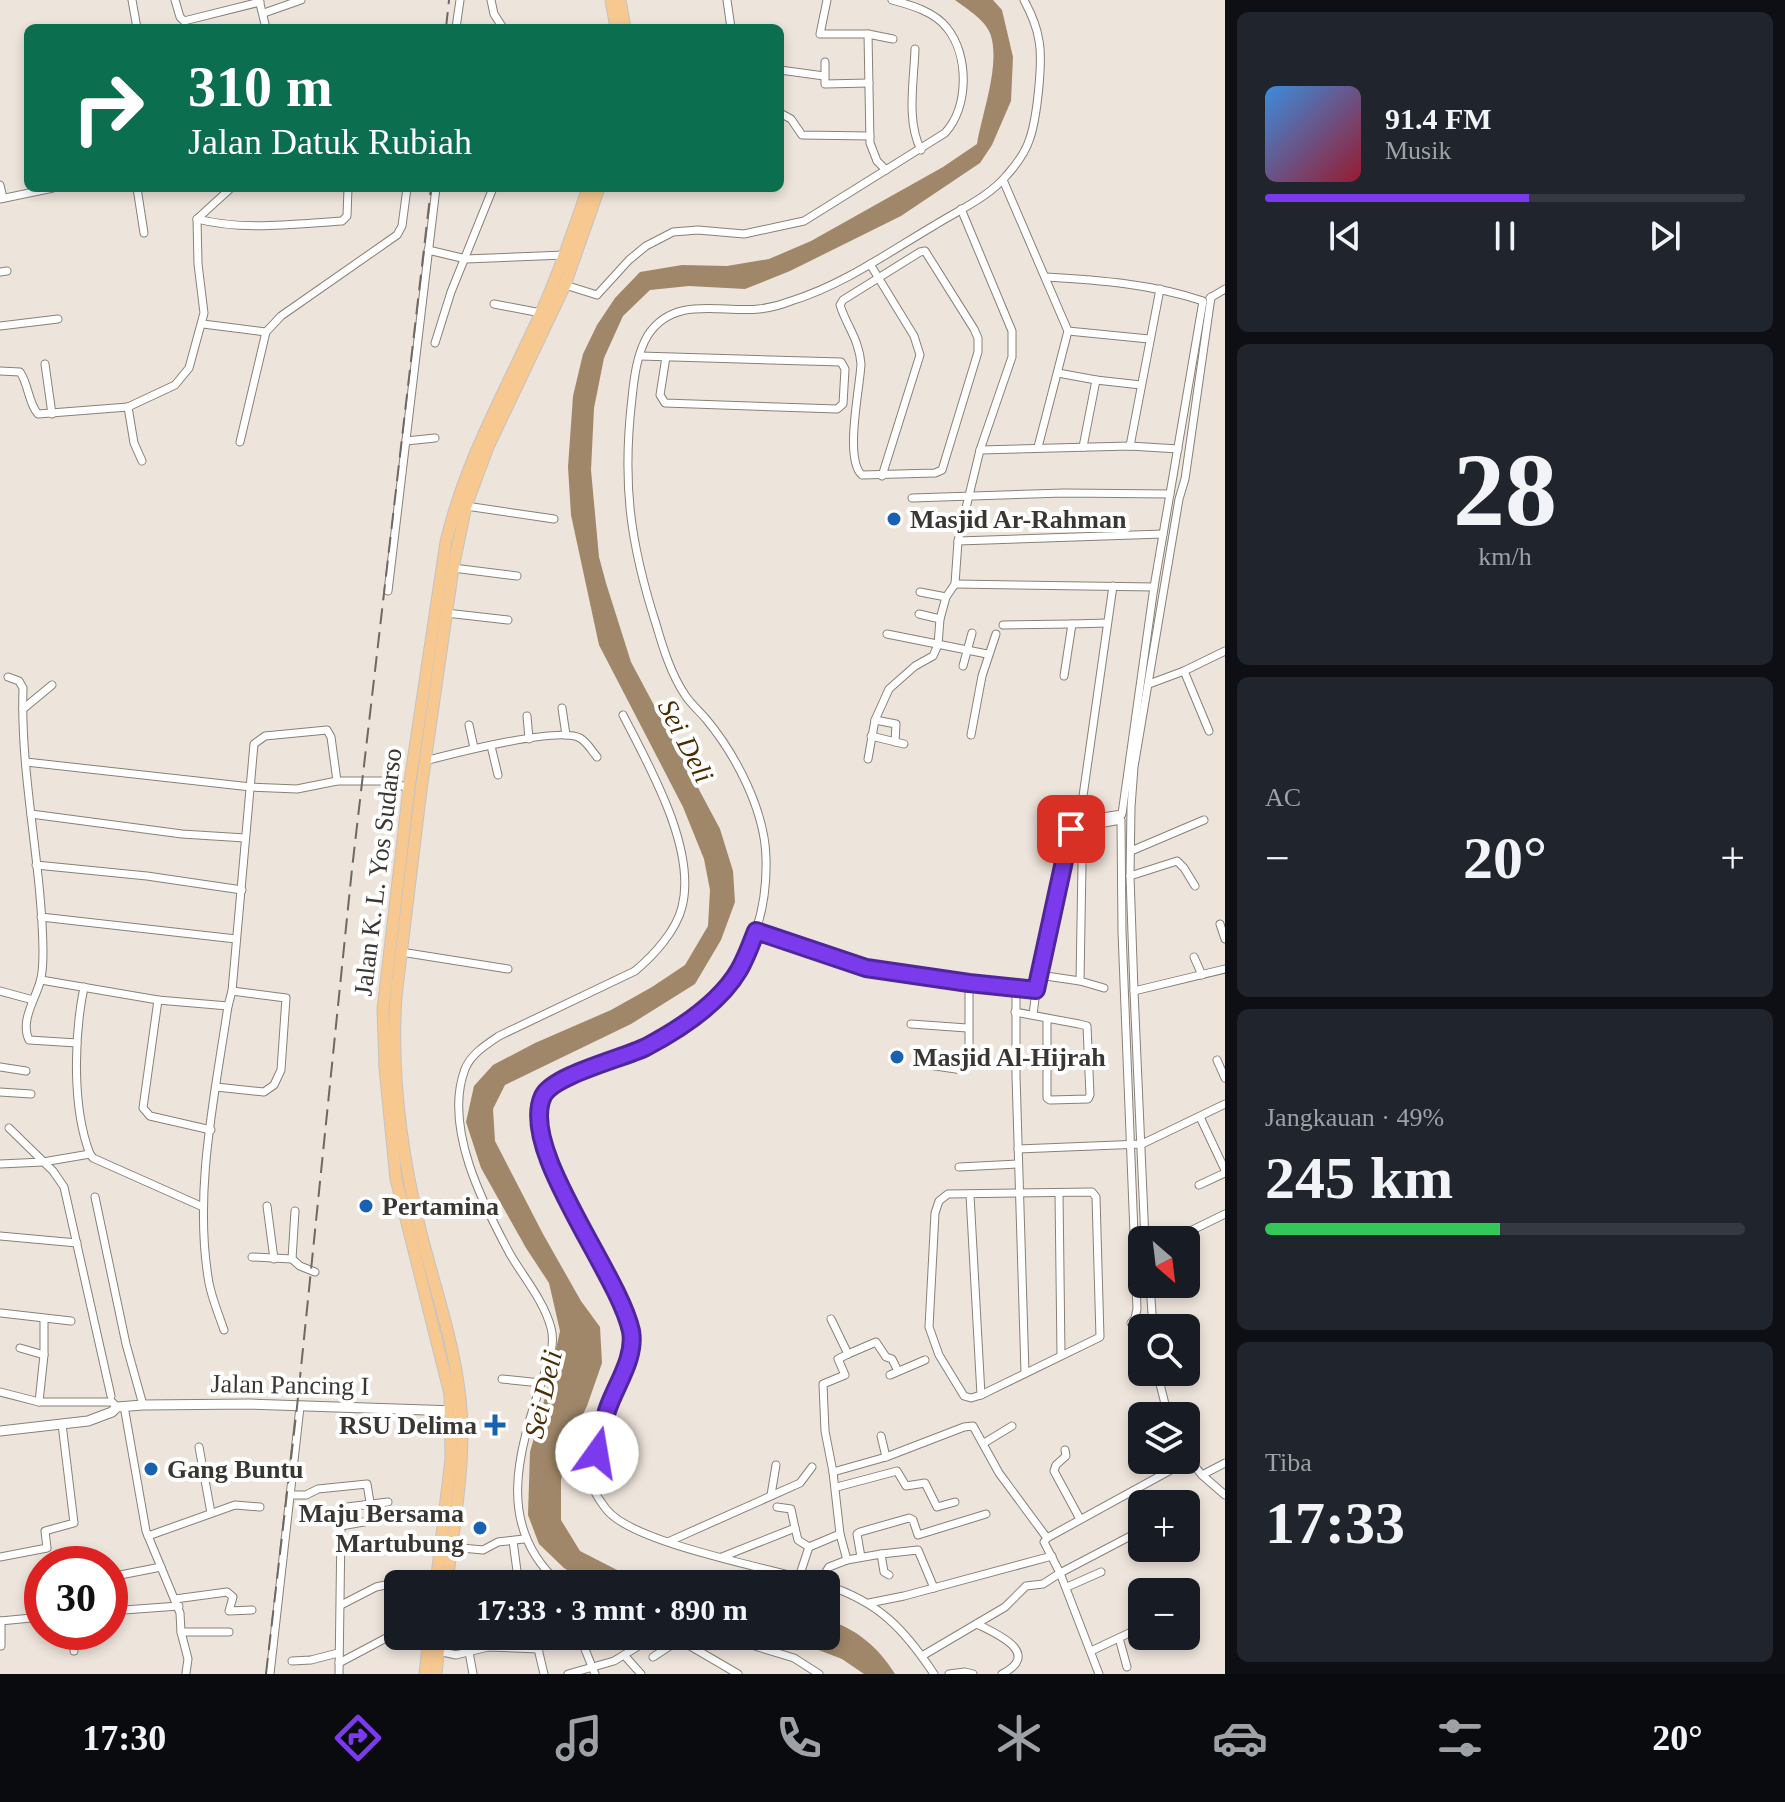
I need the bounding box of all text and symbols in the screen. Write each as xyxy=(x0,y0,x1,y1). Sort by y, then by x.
icon: right xyxy=(56,56,160,160)
text: 310 m xyxy=(188,56,333,118)
text: 91.4 FM xyxy=(1385,102,1492,135)
text: Jalan Datuk Rubiah xyxy=(188,122,472,162)
text: Musik xyxy=(1385,136,1451,165)
icon: previous xyxy=(1323,214,1367,258)
icon: pause xyxy=(1483,214,1527,258)
icon: next xyxy=(1643,214,1687,258)
text: 28 xyxy=(1453,432,1557,547)
place label: Masjid Ar-Rahman xyxy=(910,505,1127,534)
marker: Masjid Ar-Rahman xyxy=(885,510,903,528)
text: km/h xyxy=(1478,542,1532,571)
water label: Sei Deli xyxy=(652,694,720,788)
street label: Jalan K. L. Yos Sudarso xyxy=(348,747,408,997)
text: AC xyxy=(1265,783,1301,812)
pin xyxy=(1037,795,1105,863)
icon: arrive xyxy=(1049,807,1093,851)
text: 20° xyxy=(1463,825,1547,891)
text: − xyxy=(1265,834,1290,883)
text: + xyxy=(1720,834,1745,883)
place label: Masjid Al-Hijrah xyxy=(913,1043,1106,1072)
marker: Masjid Al-Hijrah xyxy=(888,1048,906,1066)
text: Jangkauan · 49% xyxy=(1265,1103,1444,1132)
text: 245 km xyxy=(1265,1145,1453,1211)
place label: Pertamina xyxy=(382,1192,499,1221)
marker: Pertamina xyxy=(357,1197,375,1215)
north arrow xyxy=(1128,1226,1200,1298)
map controls xyxy=(1128,1226,1200,1650)
button: search xyxy=(1128,1314,1200,1386)
water label: Sei Deli xyxy=(518,1347,568,1441)
street label: Jalan Pancing I xyxy=(210,1369,370,1401)
button: layers xyxy=(1128,1402,1200,1474)
place label: RSU Delima xyxy=(339,1411,477,1440)
position arrow xyxy=(555,1411,639,1495)
marker: RSU Delima xyxy=(484,1414,506,1436)
text: Tiba xyxy=(1265,1448,1312,1477)
place label: Gang Buntu xyxy=(167,1455,304,1484)
marker: Gang Buntu xyxy=(142,1460,160,1478)
button: + xyxy=(1128,1490,1200,1562)
text: 17:33 xyxy=(1265,1490,1405,1556)
place label: Maju Bersama Martubung xyxy=(299,1499,464,1558)
marker: Maju Bersama Martubung xyxy=(471,1519,489,1537)
speed limit sign: 30 xyxy=(24,1546,128,1650)
button: − xyxy=(1128,1578,1200,1650)
text: 17:33 · 3 mnt · 890 m xyxy=(476,1593,748,1626)
icon: directions xyxy=(330,1710,386,1766)
icon: music xyxy=(551,1710,607,1766)
icon: phone xyxy=(771,1710,827,1766)
icon: climate xyxy=(991,1710,1047,1766)
icon: car xyxy=(1212,1710,1268,1766)
icon: filters xyxy=(1432,1710,1488,1766)
text: 17:30 xyxy=(82,1718,166,1758)
text: 20° xyxy=(1652,1718,1703,1758)

